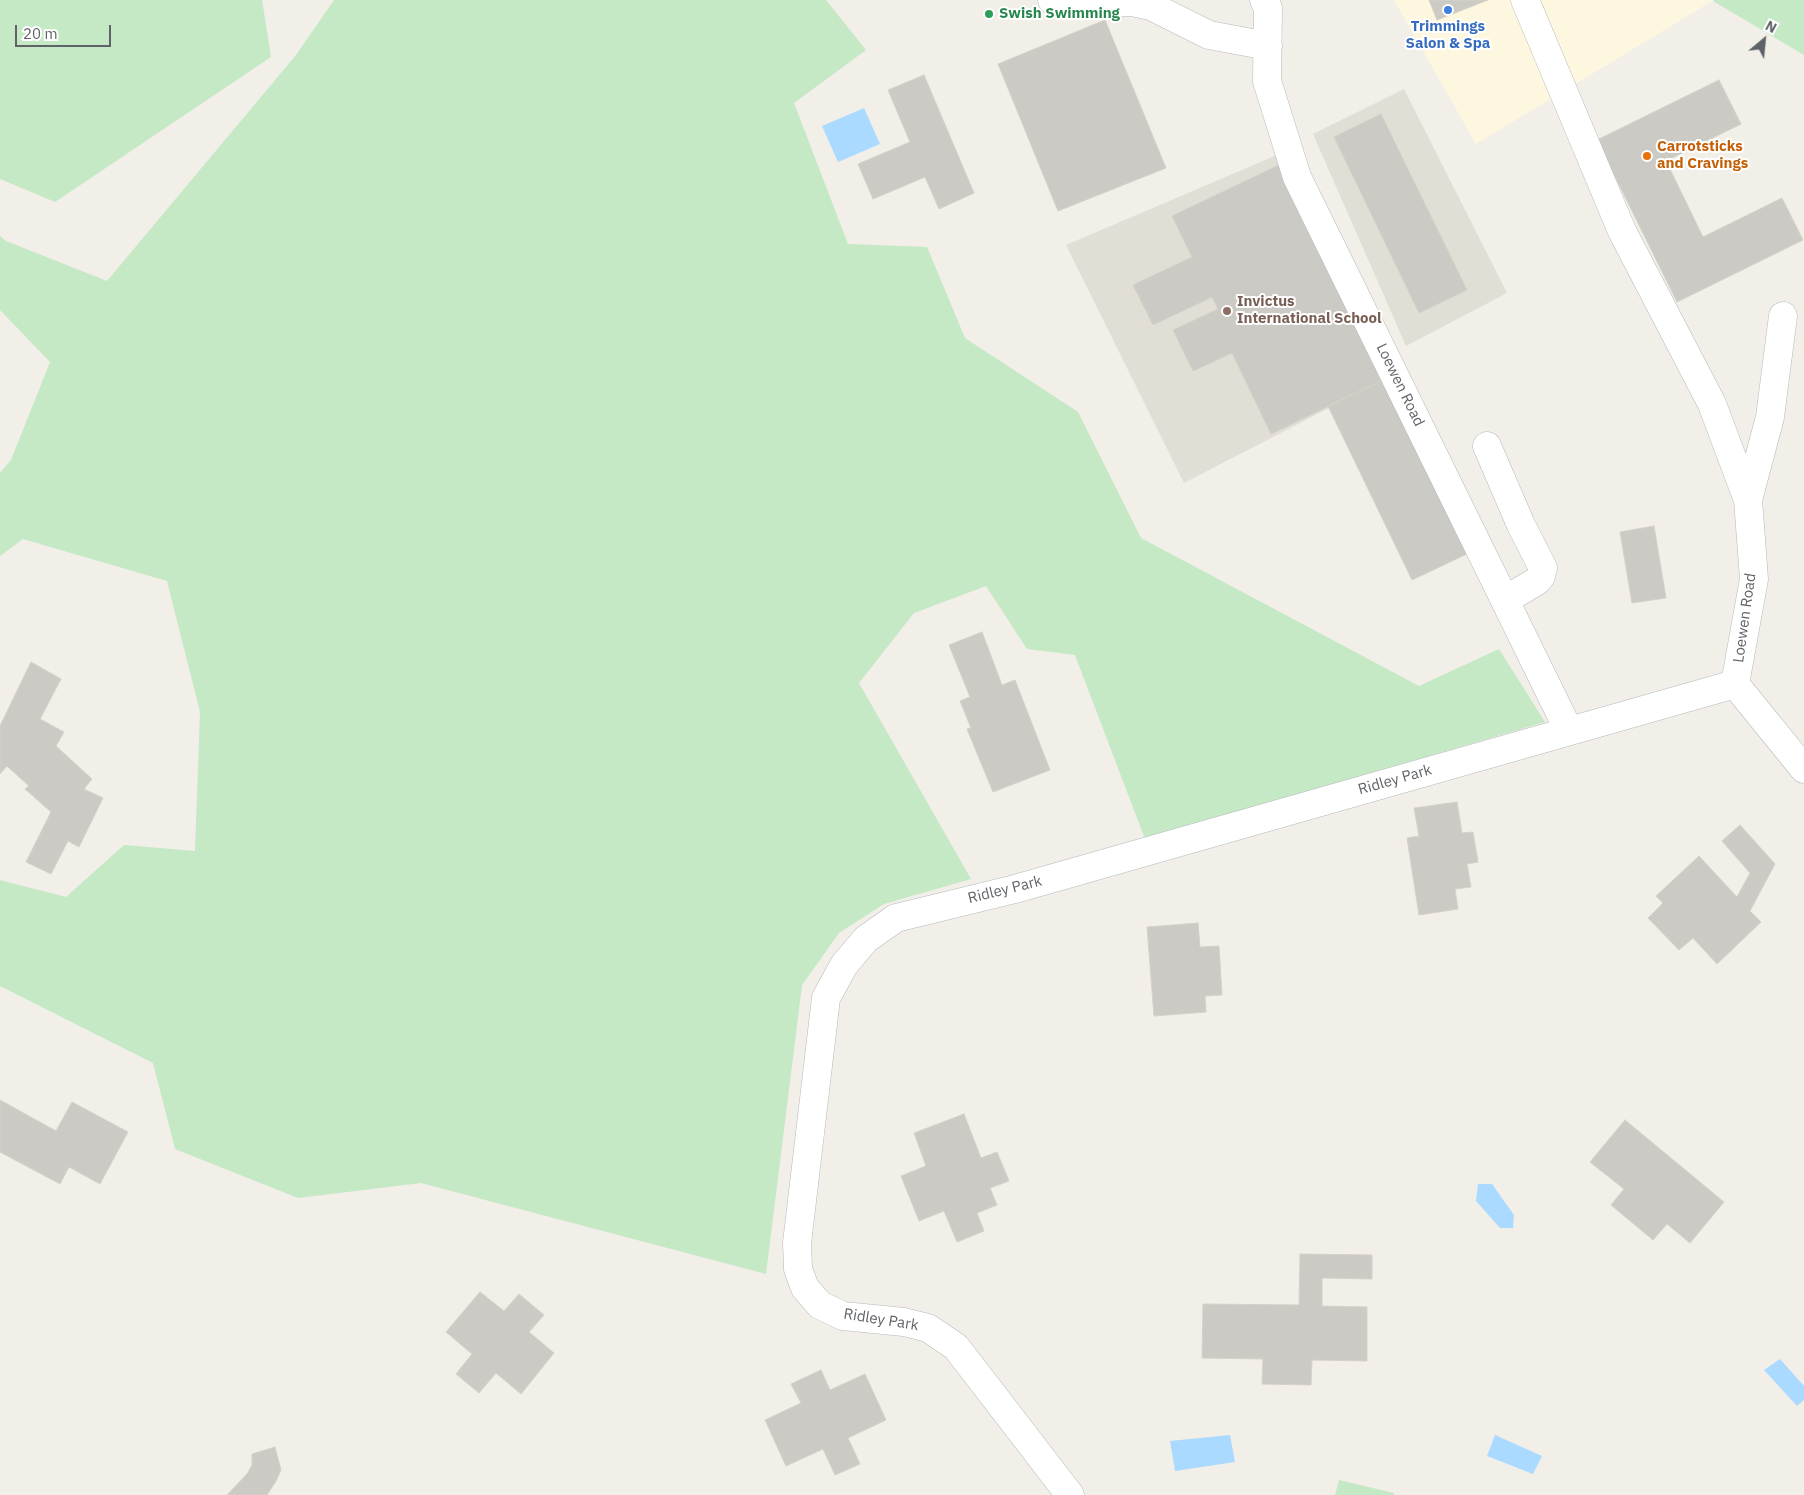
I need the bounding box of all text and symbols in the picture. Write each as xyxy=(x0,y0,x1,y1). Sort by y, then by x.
marker: Trimmings Salon & Spa xyxy=(1442,4,1454,16)
place label: Swish Swimming xyxy=(999,5,1120,23)
marker: Swish Swimming xyxy=(983,8,995,20)
scale bar xyxy=(18,15,114,47)
north arrow xyxy=(1739,15,1789,65)
text: N xyxy=(1762,16,1780,37)
place label: Trimmings Salon & Spa xyxy=(1406,18,1490,53)
text: 20 m xyxy=(23,24,58,43)
place label: Carrotsticks and Cravings xyxy=(1657,138,1748,173)
marker: Carrotsticks and Cravings xyxy=(1641,150,1653,162)
place label: Invictus International School xyxy=(1237,293,1382,328)
marker: Invictus International School xyxy=(1221,305,1233,317)
street label: Loewen Road xyxy=(1372,341,1428,429)
street label: Loewen Road xyxy=(1730,572,1760,664)
street label: Ridley Park xyxy=(1356,761,1434,799)
street label: Ridley Park xyxy=(966,872,1044,908)
street label: Ridley Park xyxy=(842,1305,920,1335)

